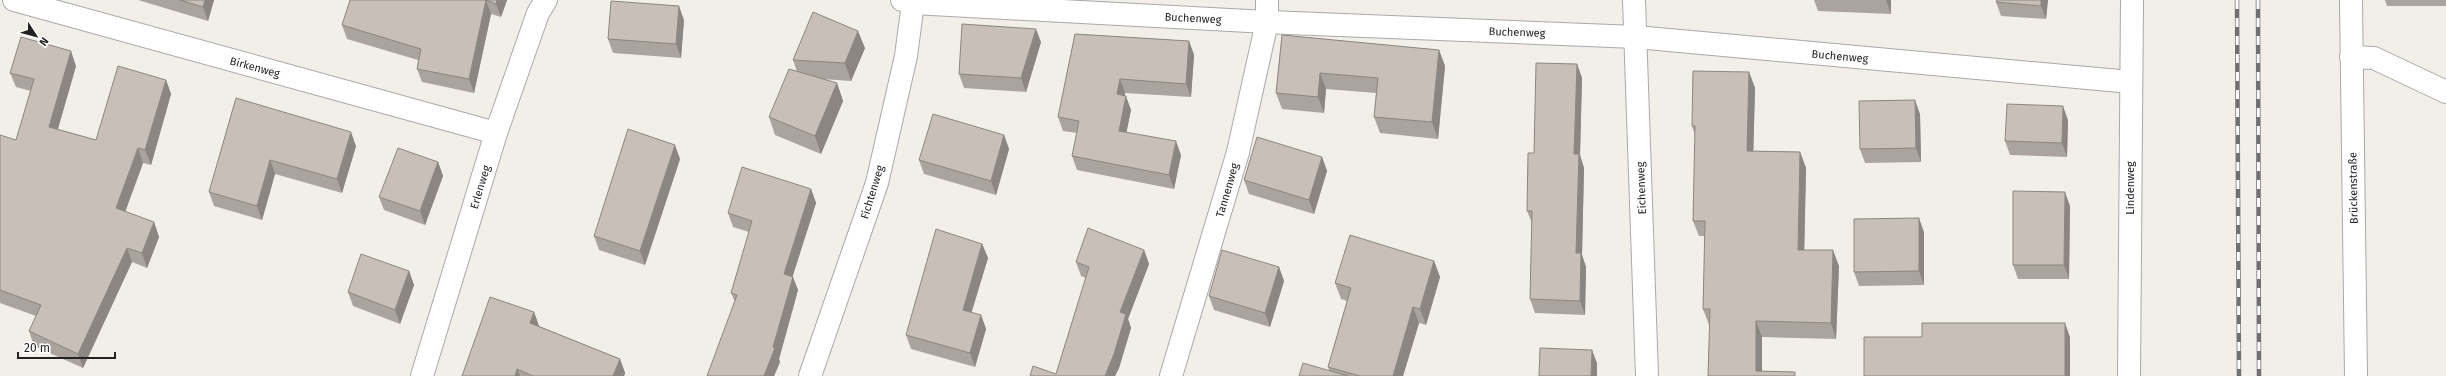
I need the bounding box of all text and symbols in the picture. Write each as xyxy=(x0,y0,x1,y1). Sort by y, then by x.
street label: Buchenweg xyxy=(1164,11,1222,26)
north arrow xyxy=(16,16,56,56)
street label: Buchenweg xyxy=(1488,25,1546,40)
text: N xyxy=(36,35,51,48)
street label: Buchenweg xyxy=(1811,48,1869,65)
street label: Birkenweg xyxy=(228,55,282,81)
street label: Brückenstraße xyxy=(2346,152,2361,224)
street label: Tannenweg xyxy=(1214,161,1242,219)
street label: Eichenweg xyxy=(1634,161,1649,215)
street label: Lindenweg xyxy=(2124,161,2137,215)
street label: Erlenweg xyxy=(468,163,493,211)
street label: Fichtenweg xyxy=(858,163,887,221)
scale bar xyxy=(18,334,115,360)
text: 20 m xyxy=(24,341,50,355)

